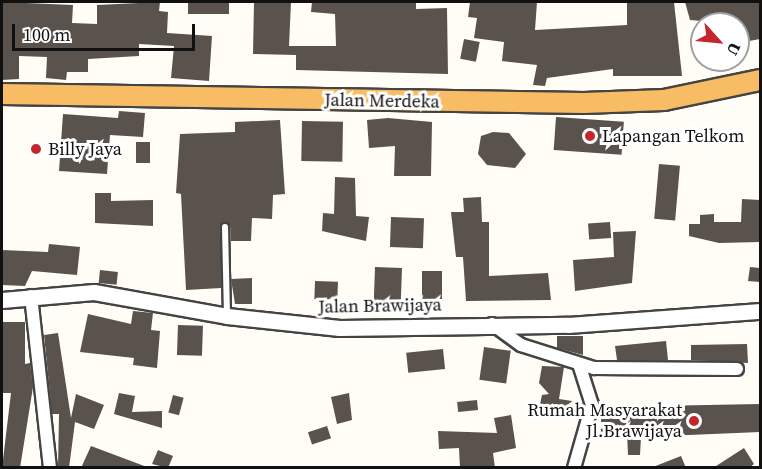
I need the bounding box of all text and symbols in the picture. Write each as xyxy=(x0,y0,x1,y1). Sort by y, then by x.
scale bar xyxy=(15,12,198,50)
north arrow xyxy=(690,12,750,72)
text: 100 m xyxy=(23,22,70,47)
text: U xyxy=(722,39,747,59)
street label: Jalan Merdeka xyxy=(324,89,440,113)
place label: Lapangan Telkom xyxy=(602,125,745,147)
marker: Lapangan Telkom xyxy=(583,129,597,143)
place label: Billy Jaya xyxy=(48,138,122,160)
marker: Billy Jaya xyxy=(29,142,43,156)
street label: Jalan Brawijaya xyxy=(318,294,442,318)
place label: Rumah Masyarakat Jl.Brawijaya xyxy=(527,400,682,442)
marker: Rumah Masyarakat Jl.Brawijaya xyxy=(687,414,701,428)

